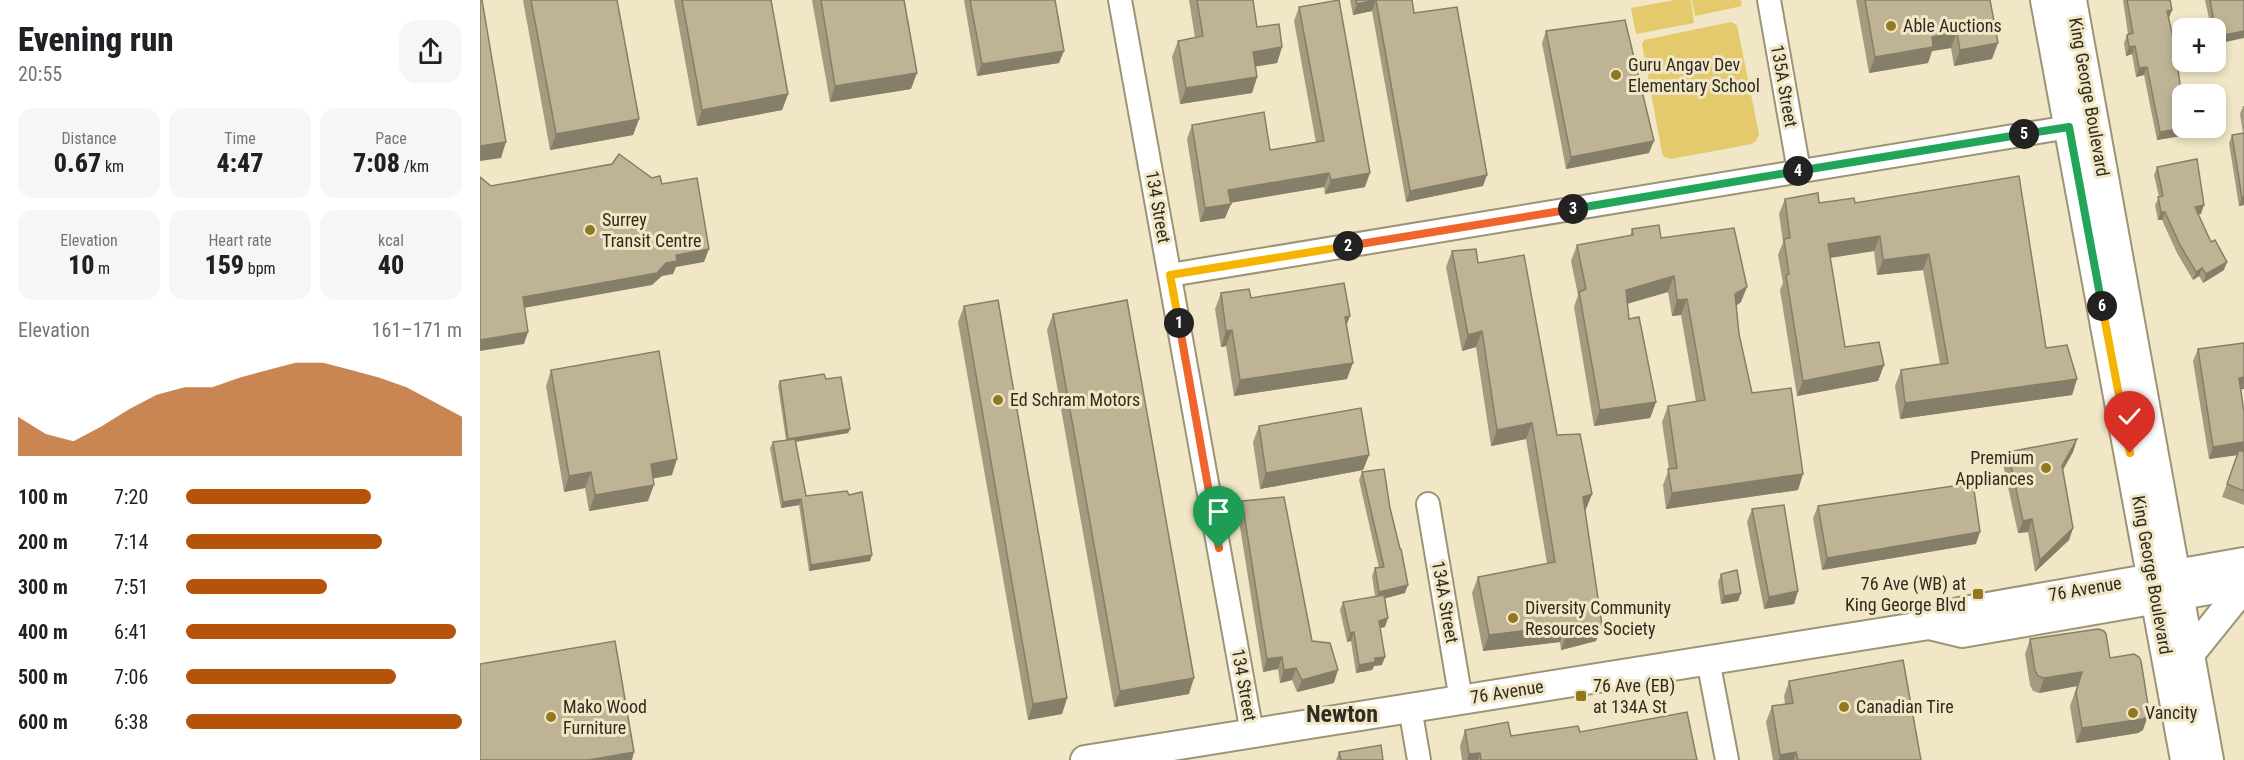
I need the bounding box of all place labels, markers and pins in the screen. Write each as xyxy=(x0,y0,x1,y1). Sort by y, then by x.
place label: Able Auctions xyxy=(1903,15,2002,36)
marker: Able Auctions xyxy=(1884,19,1898,33)
place label: Guru Angav Dev Elementary School xyxy=(1628,54,1760,96)
marker: Guru Angav Dev Elementary School xyxy=(1609,68,1623,82)
pin: 5 xyxy=(2009,119,2039,149)
pin: 4 xyxy=(1783,156,1813,186)
pin: 3 xyxy=(1558,194,1588,224)
place label: Surrey Transit Centre xyxy=(602,209,701,251)
marker: Surrey Transit Centre xyxy=(583,223,597,237)
pin: 2 xyxy=(1333,231,1363,261)
pin: 6 xyxy=(2087,291,2117,321)
pin: 1 xyxy=(1164,308,1194,338)
place label: Ed Schram Motors xyxy=(1010,389,1140,410)
pin xyxy=(2104,391,2155,453)
marker: Ed Schram Motors xyxy=(991,393,1005,407)
place label: Premium Appliances xyxy=(1955,447,2034,489)
marker: Premium Appliances xyxy=(2039,461,2053,475)
pin xyxy=(1193,486,1244,548)
place label: 76 Ave (WB) at King George Blvd xyxy=(1845,573,1966,615)
marker: 76 Ave (WB) at King George Blvd xyxy=(1971,587,1985,601)
place label: Diversity Community Resources Society xyxy=(1525,597,1671,639)
marker: Diversity Community Resources Society xyxy=(1506,611,1520,625)
place label: 76 Ave (EB) at 134A St xyxy=(1593,675,1675,717)
marker: 76 Ave (EB) at 134A St xyxy=(1574,689,1588,703)
place label: Mako Wood Furniture xyxy=(563,696,647,738)
place label: Canadian Tire xyxy=(1856,696,1954,717)
marker: Canadian Tire xyxy=(1837,700,1851,714)
place label: Vancity xyxy=(2145,702,2198,723)
marker: Vancity xyxy=(2126,706,2140,720)
marker: Mako Wood Furniture xyxy=(544,710,558,724)

